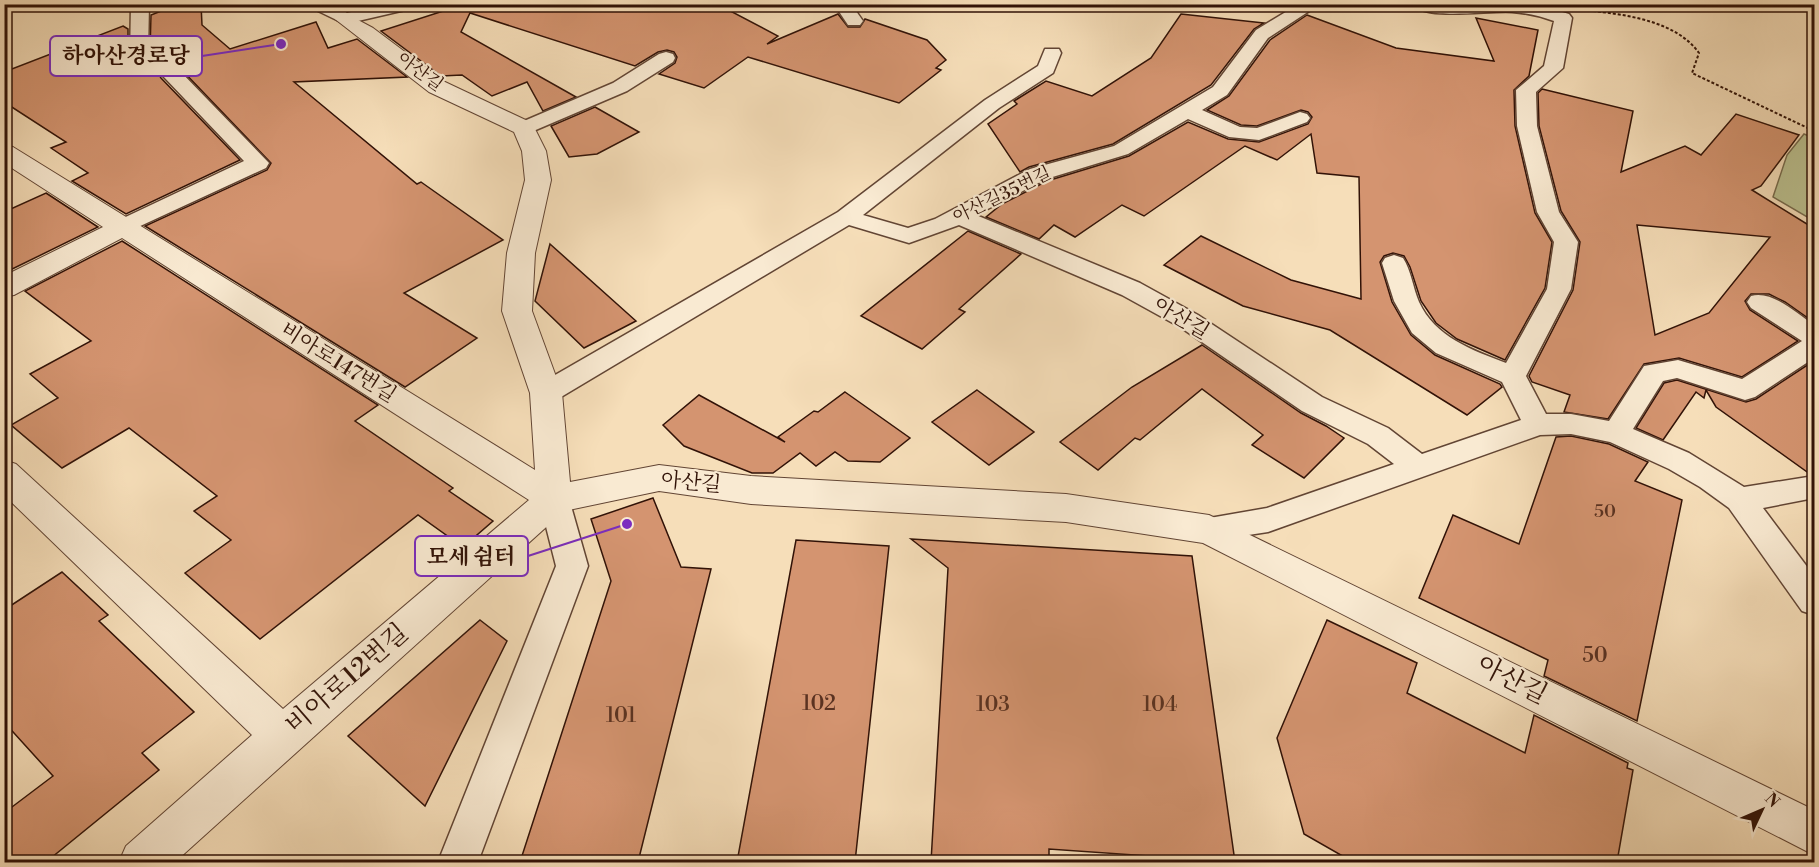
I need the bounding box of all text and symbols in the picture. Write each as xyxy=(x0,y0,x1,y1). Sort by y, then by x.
callout: 하아산경로당 xyxy=(50,36,202,76)
text: 하아산경로당 xyxy=(62,43,191,70)
street label: 아산길 xyxy=(392,47,448,97)
street label: 아산길35번길 xyxy=(949,161,1055,229)
street label: 아산길 xyxy=(1148,292,1214,346)
street label: 비아로147번길 xyxy=(275,317,401,409)
street label: 아산길 xyxy=(660,467,722,499)
house number: 50 xyxy=(1594,500,1616,523)
callout: 모세 쉼터 xyxy=(415,536,528,576)
text: 모세 쉼터 xyxy=(427,544,515,571)
street label: 비아로12번길 xyxy=(279,617,415,741)
house number: 50 xyxy=(1582,643,1608,669)
street label: 아산길 xyxy=(1471,649,1553,711)
house number: 102 xyxy=(802,691,836,717)
house number: 103 xyxy=(976,692,1010,718)
house number: 104 xyxy=(1143,692,1177,718)
house number: 101 xyxy=(606,703,636,729)
north arrow xyxy=(1732,780,1792,840)
text: N xyxy=(1760,789,1784,812)

